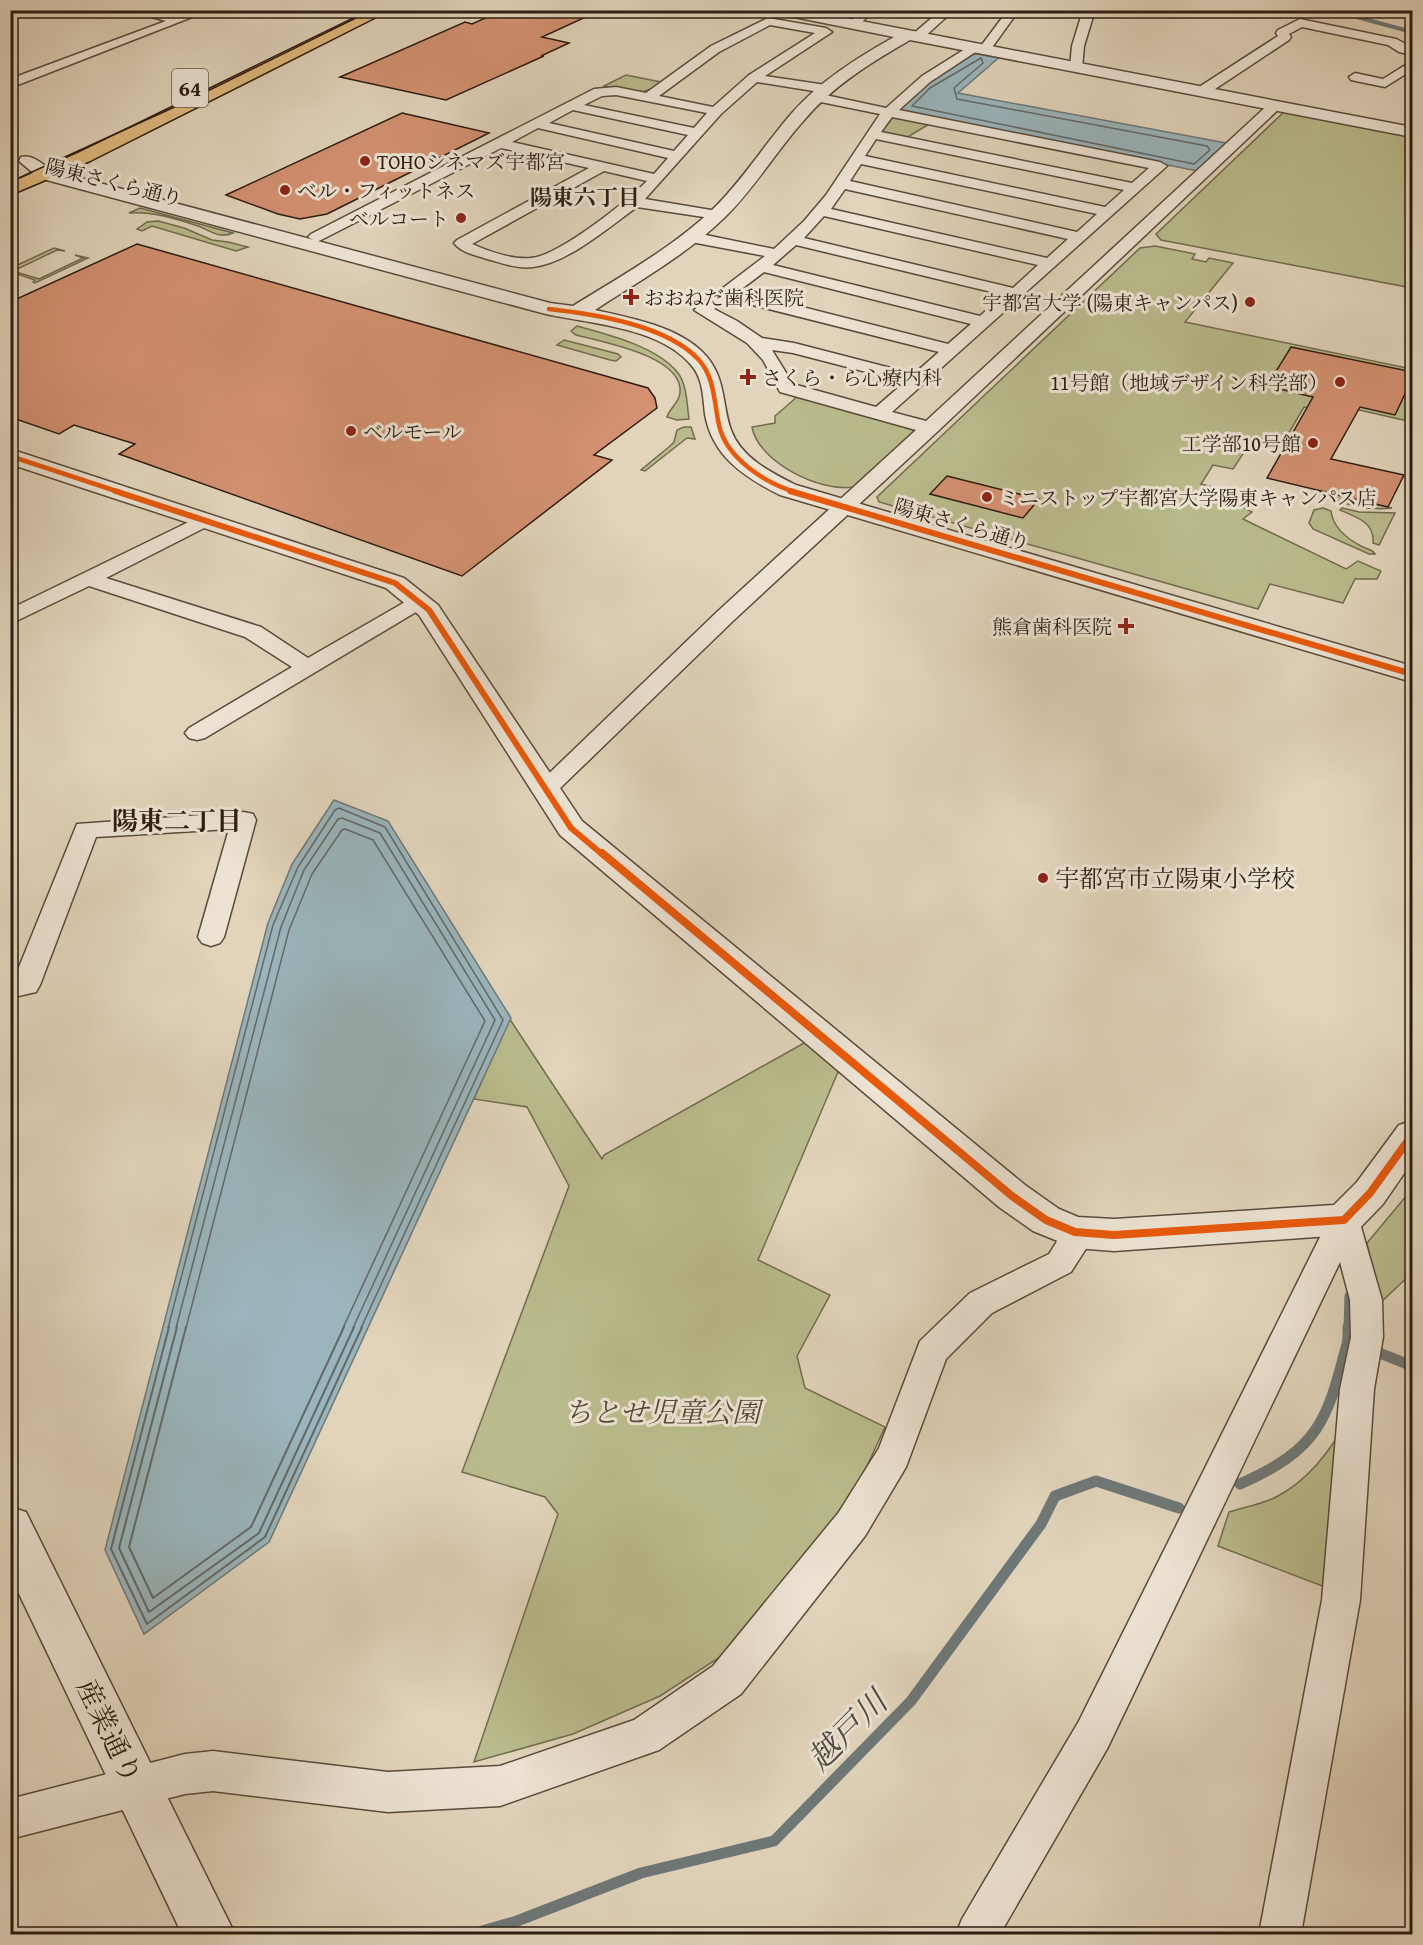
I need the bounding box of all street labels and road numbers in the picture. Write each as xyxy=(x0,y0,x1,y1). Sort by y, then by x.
road number: 64 xyxy=(172,69,208,107)
street label: 陽東さくら通り xyxy=(43,151,185,213)
street label: 陽東さくら通り xyxy=(891,491,1033,557)
street label: 産業通り xyxy=(67,1672,153,1790)

